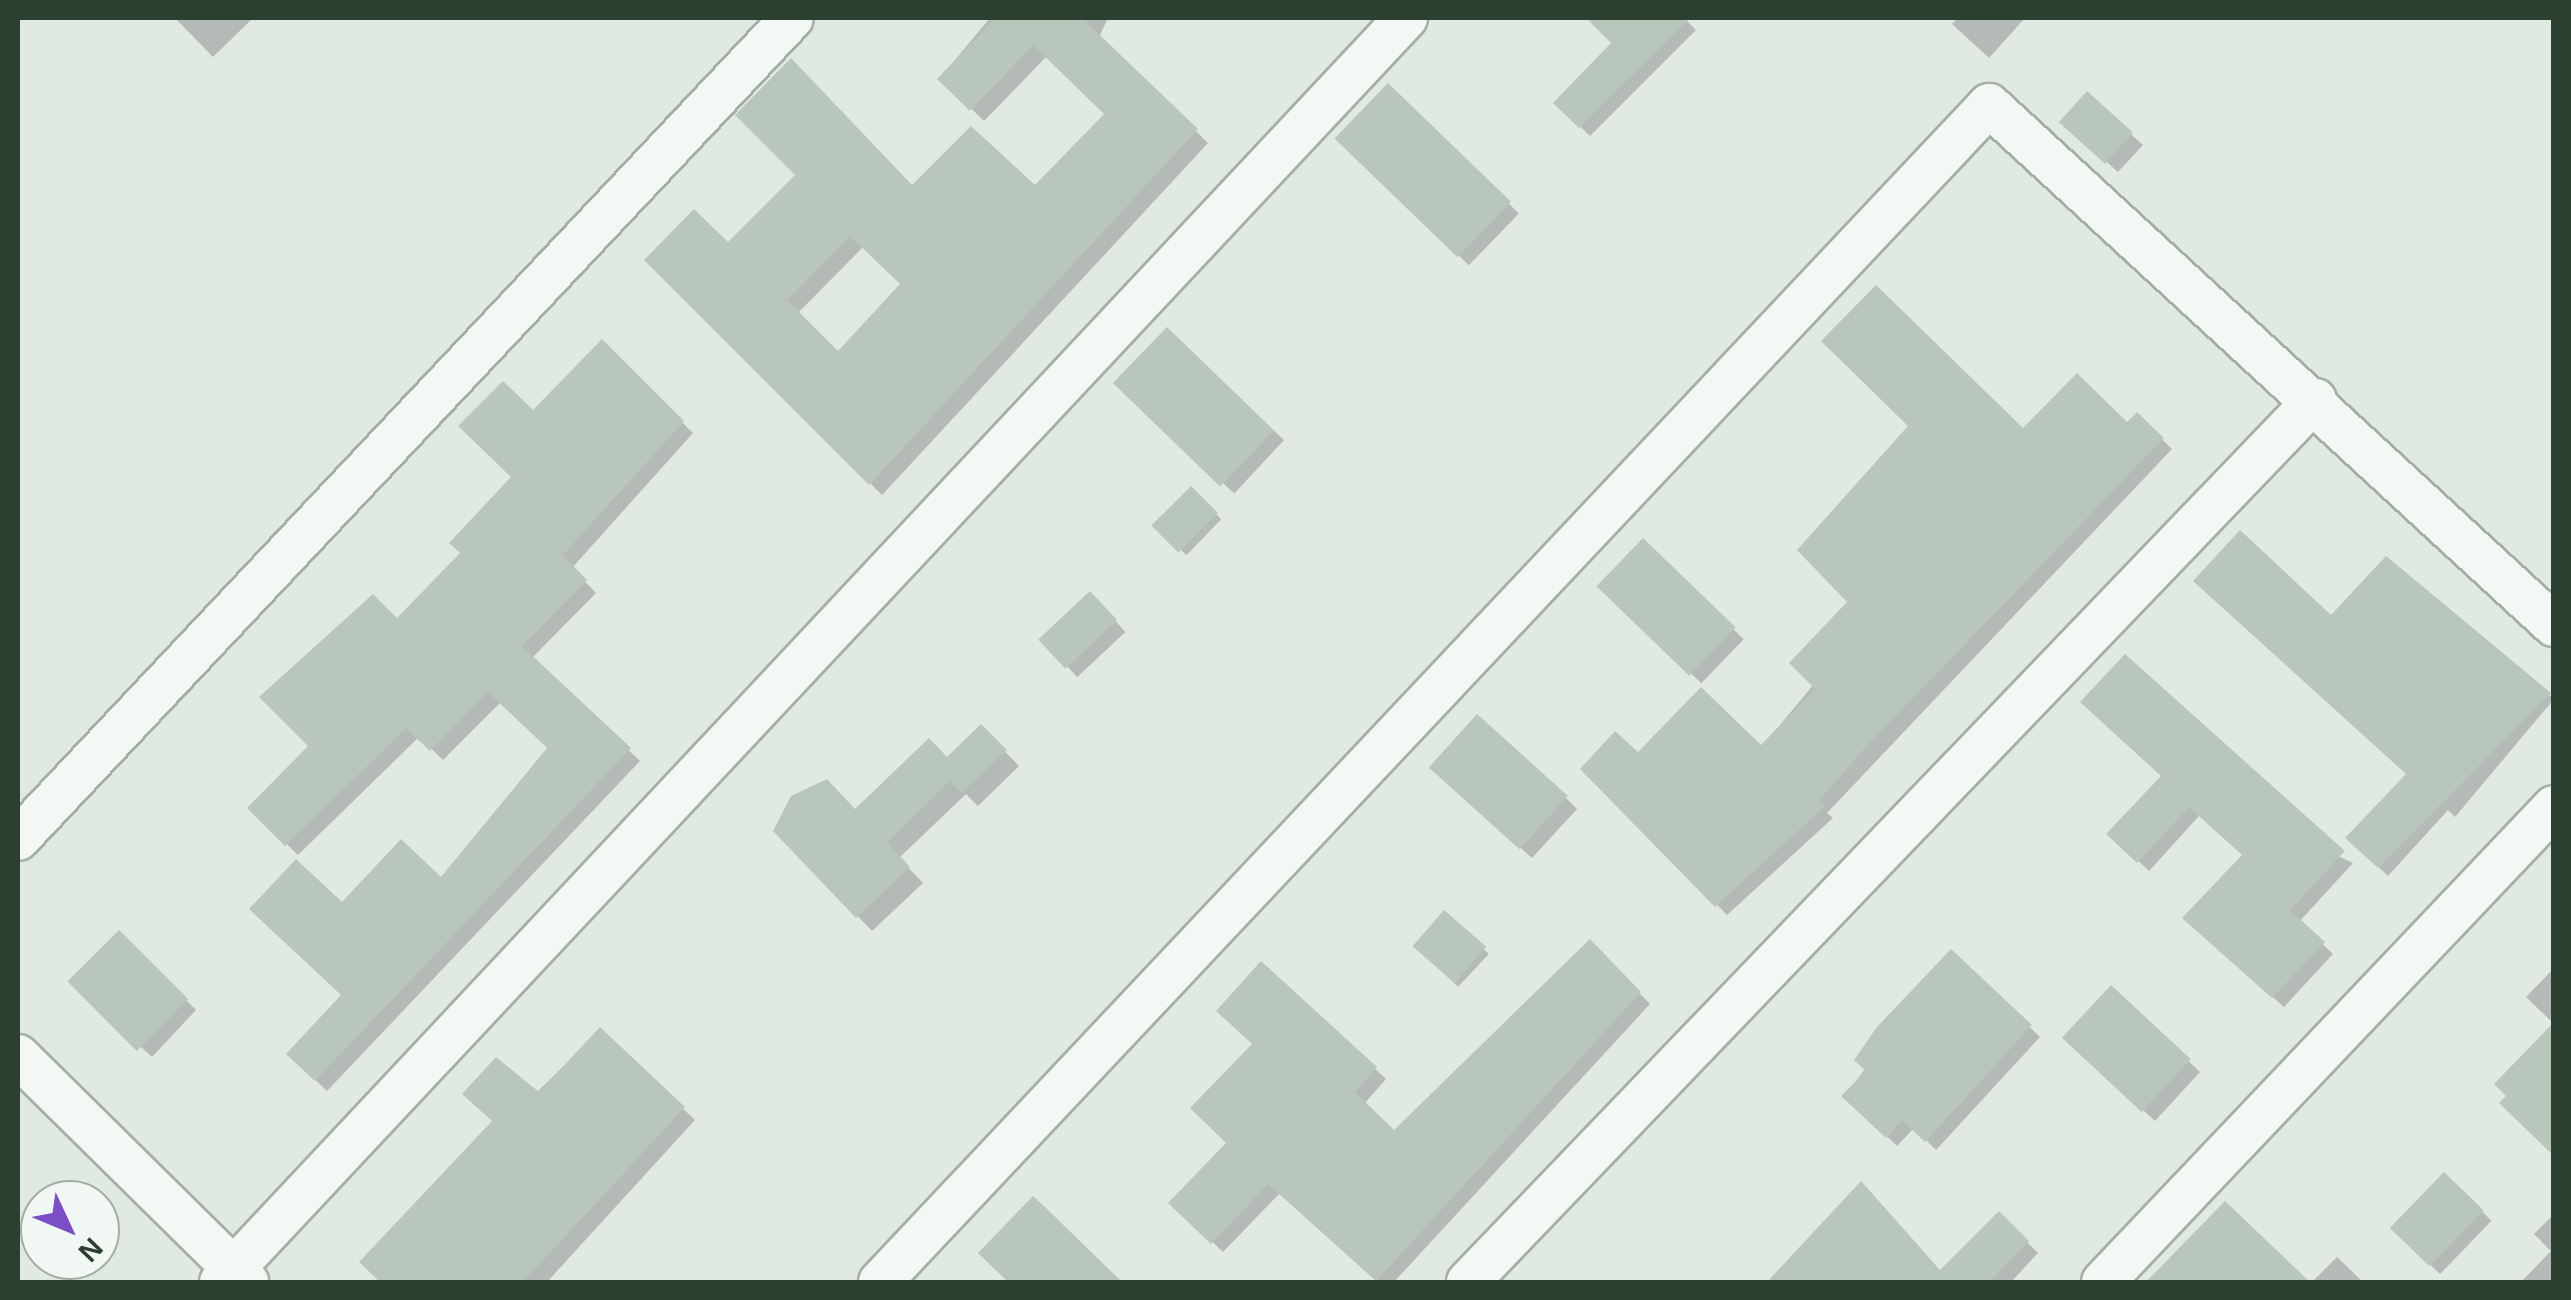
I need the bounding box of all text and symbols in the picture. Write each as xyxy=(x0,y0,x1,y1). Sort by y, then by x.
north arrow xyxy=(20,1180,120,1280)
text: N xyxy=(72,1232,109,1268)

